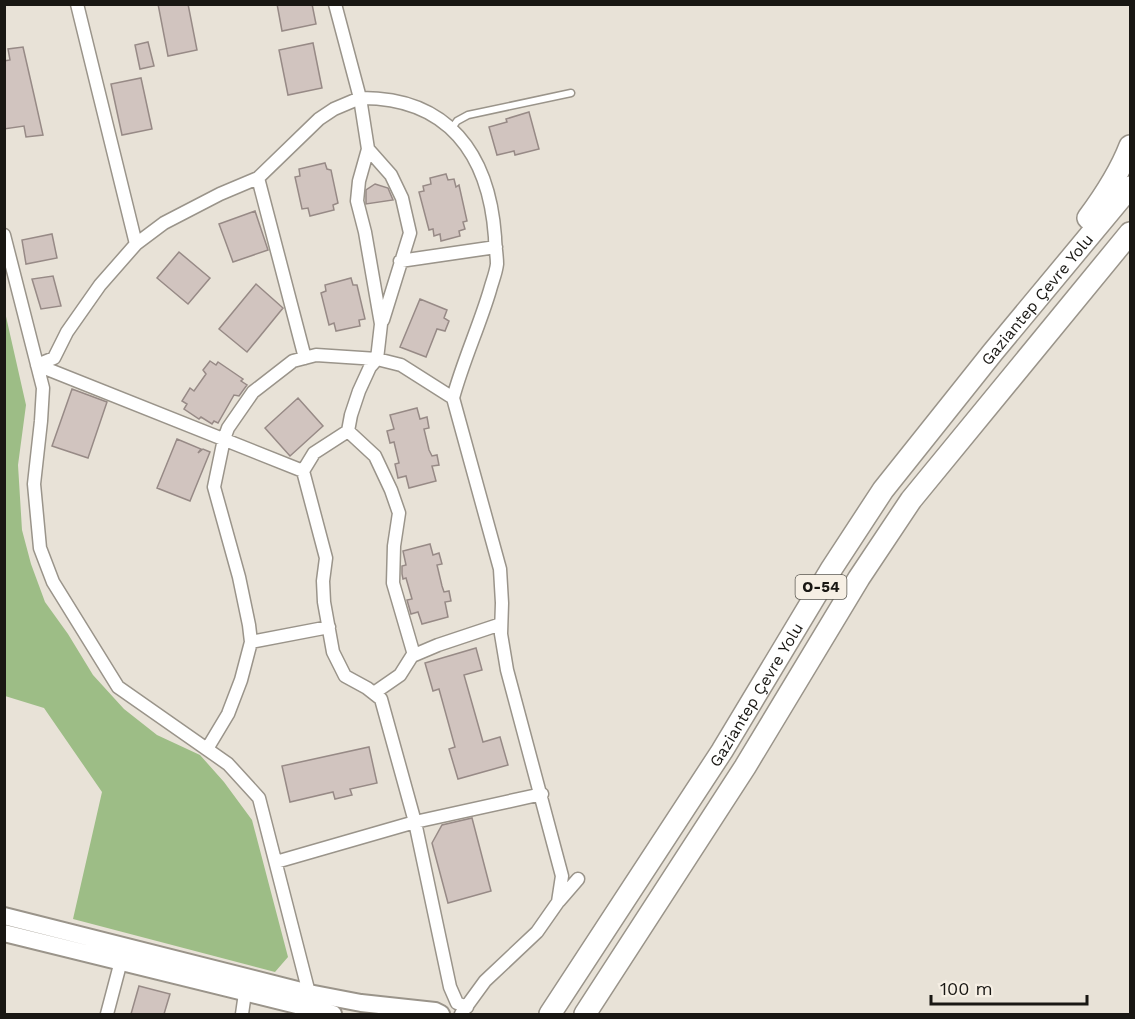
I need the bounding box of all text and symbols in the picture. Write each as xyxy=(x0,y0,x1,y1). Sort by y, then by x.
street label: Gaziantep Çevre Yolu xyxy=(977,230,1097,369)
road number: O-54 xyxy=(796,575,846,599)
street label: Gaziantep Çevre Yolu xyxy=(705,619,807,770)
scale bar xyxy=(931,968,1087,1006)
text: 100 m xyxy=(940,978,993,999)

